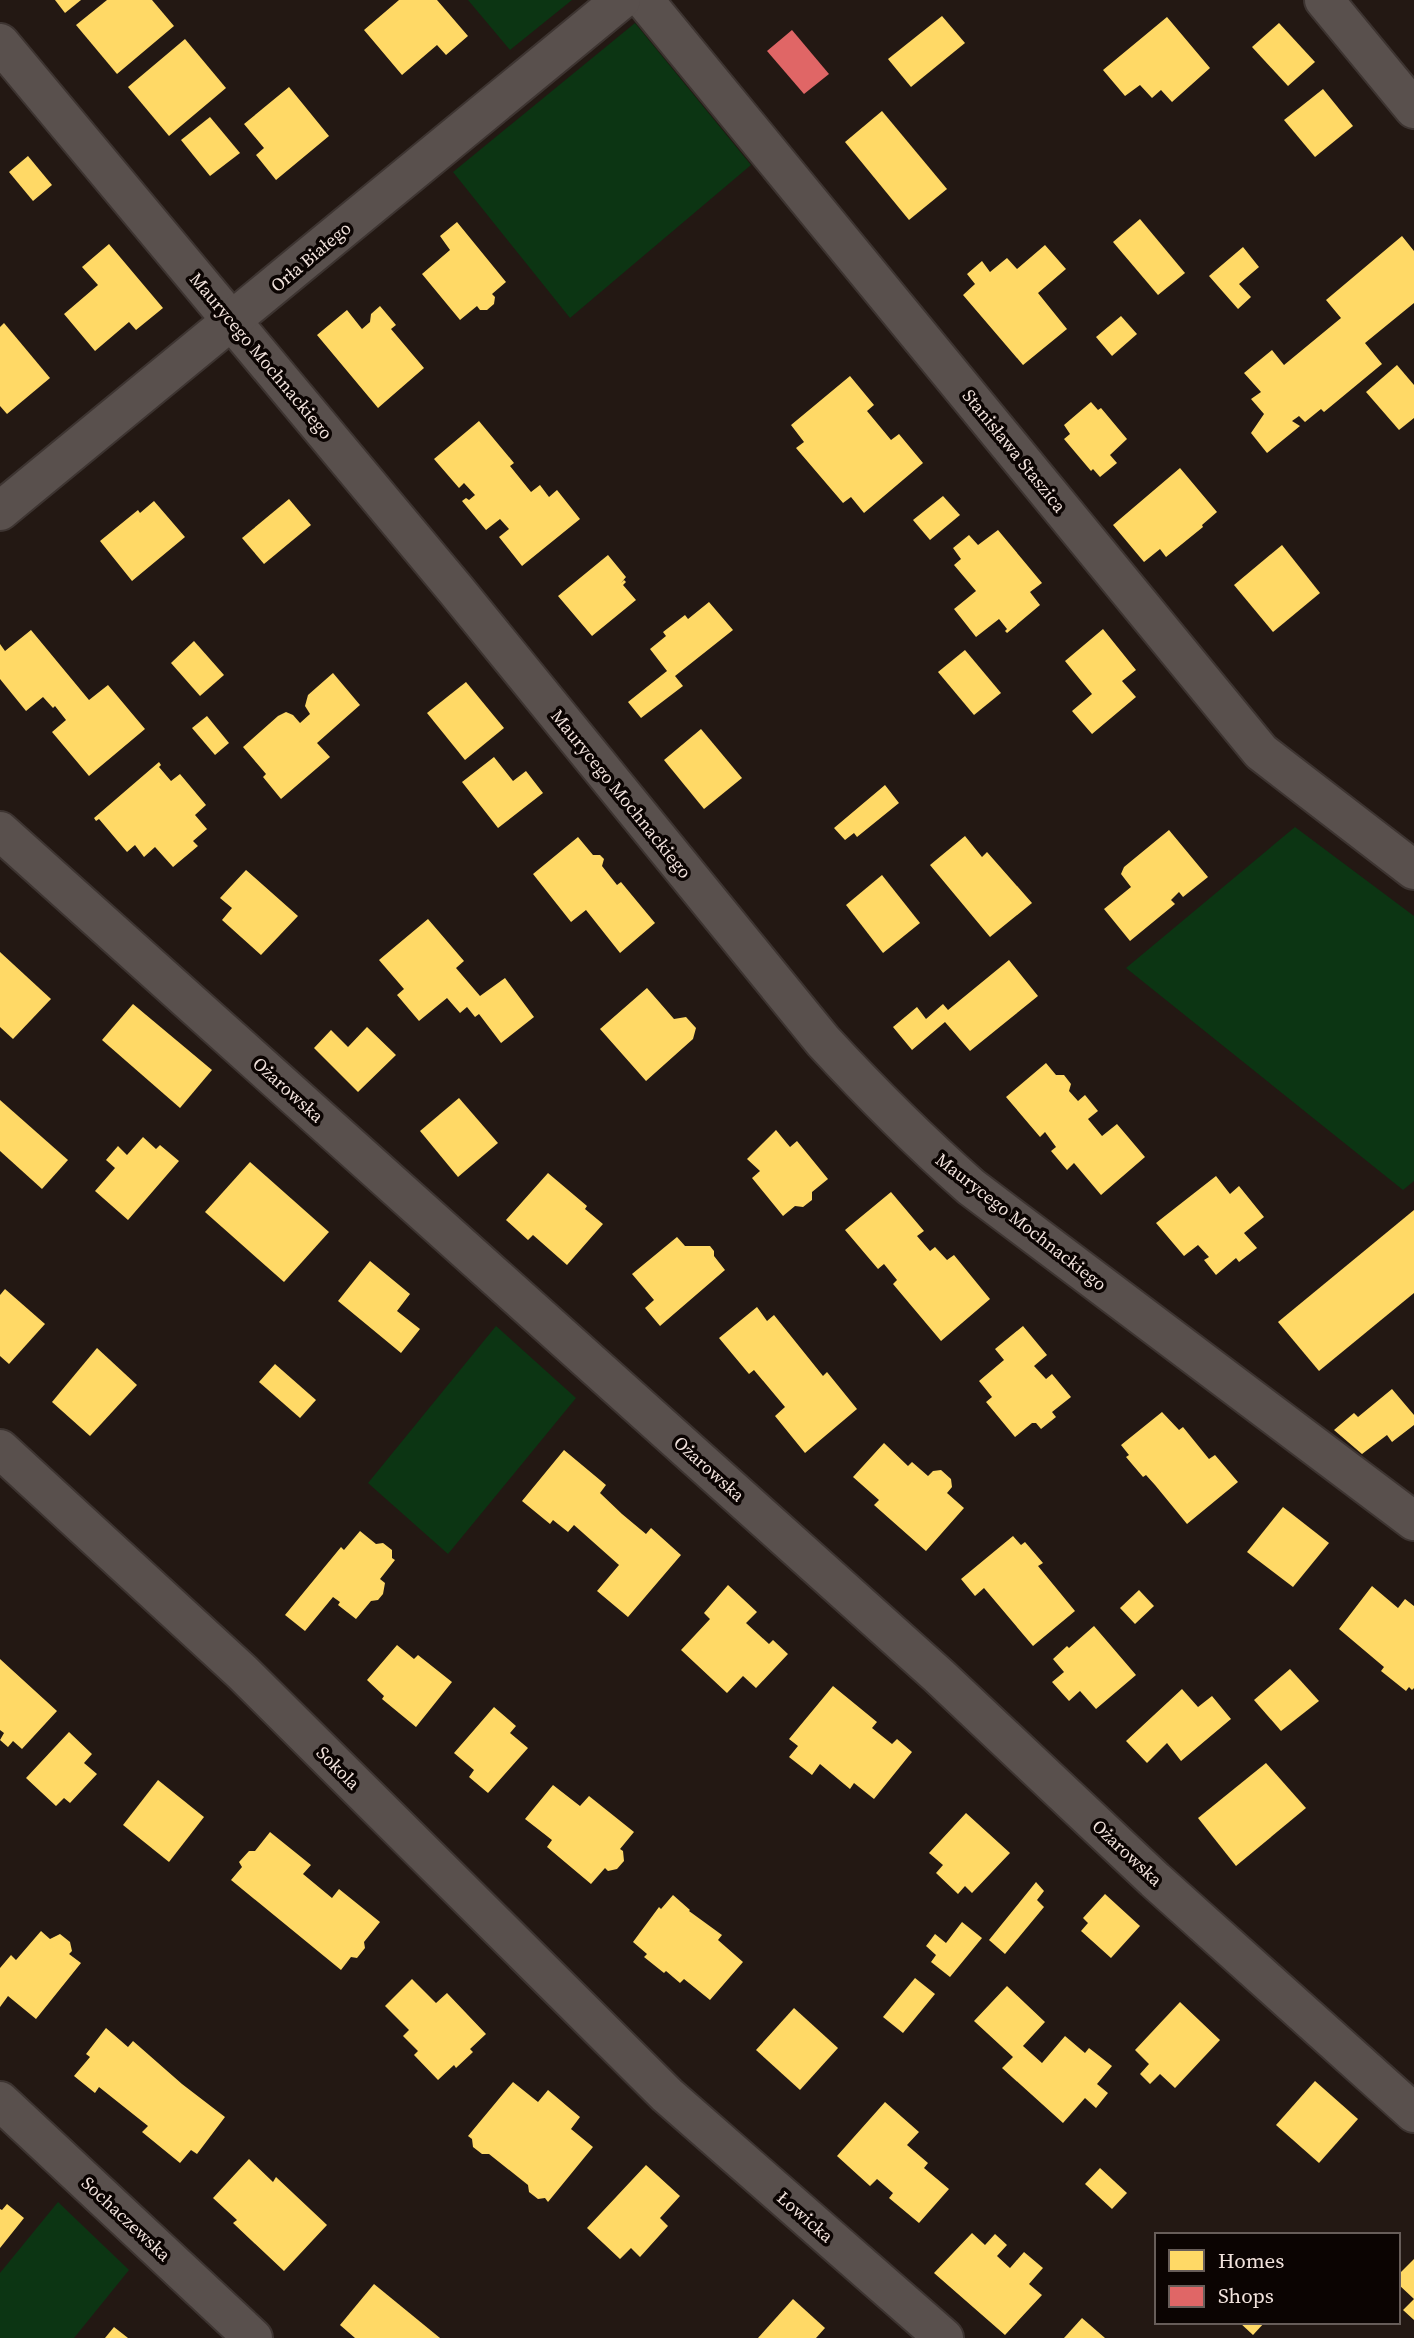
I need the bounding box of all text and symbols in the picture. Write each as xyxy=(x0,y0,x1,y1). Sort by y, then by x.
street label: Orła Białego xyxy=(265,215,356,298)
street label: Maurycego Mochnackiego xyxy=(184,267,339,444)
street label: Stanisława Staszica xyxy=(957,384,1072,518)
street label: Maurycego Mochnackiego xyxy=(545,704,697,883)
street label: Ożarowska xyxy=(247,1051,330,1129)
street label: Maurycego Mochnackiego xyxy=(931,1147,1112,1296)
street label: Ożarowska xyxy=(668,1430,751,1508)
street label: Sokola xyxy=(311,1740,366,1796)
street label: Ożarowska xyxy=(1087,1814,1168,1892)
street label: Sochaczewska xyxy=(76,2171,177,2267)
street label: Łowicka xyxy=(772,2185,840,2249)
legend xyxy=(1155,2233,1400,2324)
text: Homes xyxy=(1218,2246,1284,2275)
text: Shops xyxy=(1218,2281,1274,2310)

